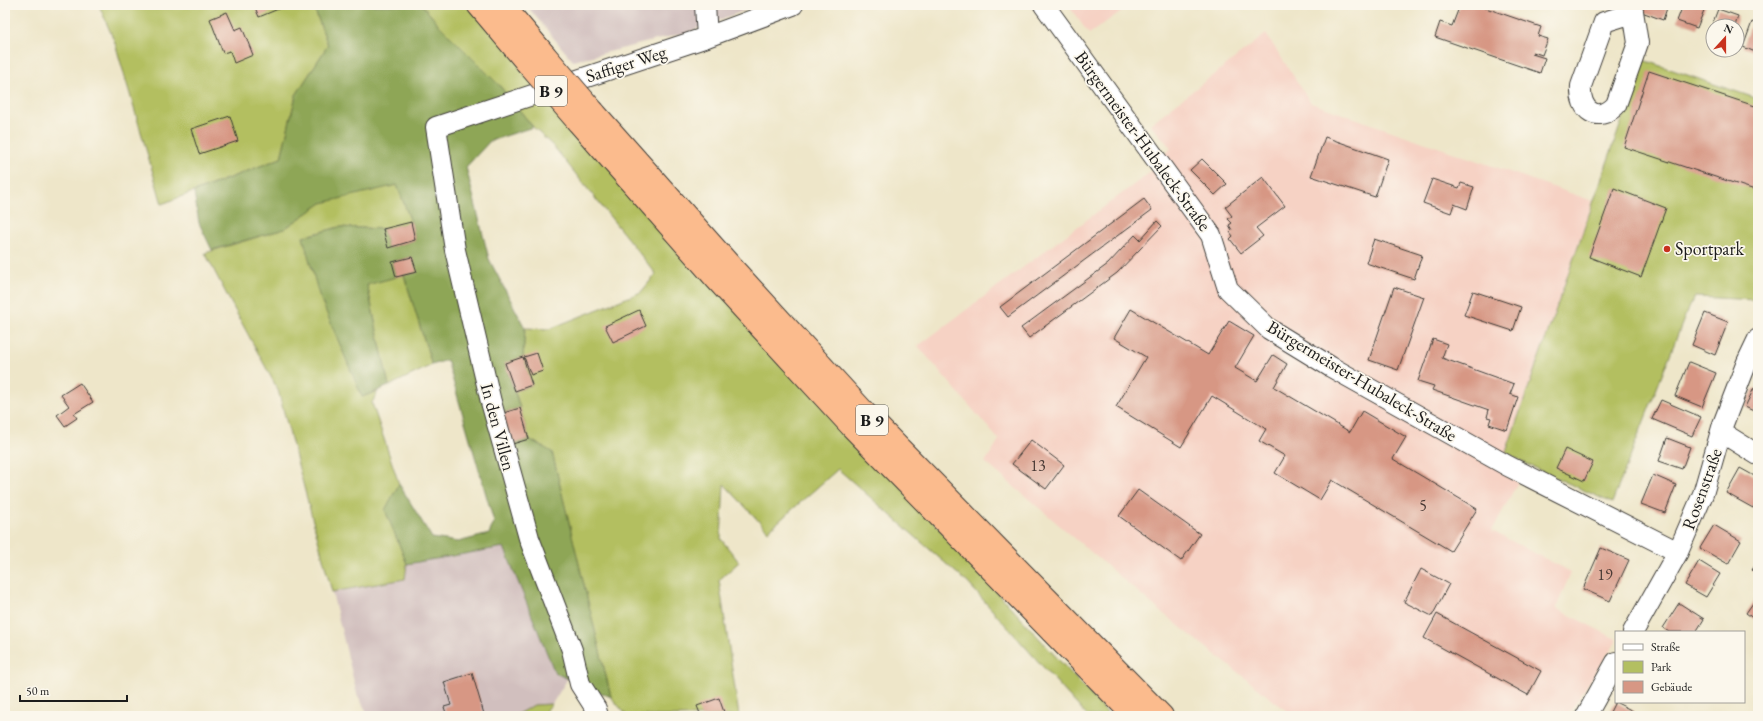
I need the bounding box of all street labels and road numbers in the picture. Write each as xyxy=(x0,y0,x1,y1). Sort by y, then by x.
street label: Saffiger Weg xyxy=(583,40,669,87)
street label: Bürgermeister-Hubaleck-Straße xyxy=(1070,46,1217,235)
road number: B 9 xyxy=(535,76,567,106)
street label: Bürgermeister-Hubaleck-Straße xyxy=(1263,315,1461,446)
street label: In den Villen xyxy=(476,381,521,474)
road number: B 9 xyxy=(856,405,888,435)
street label: Rosenstraße xyxy=(1676,445,1727,533)

